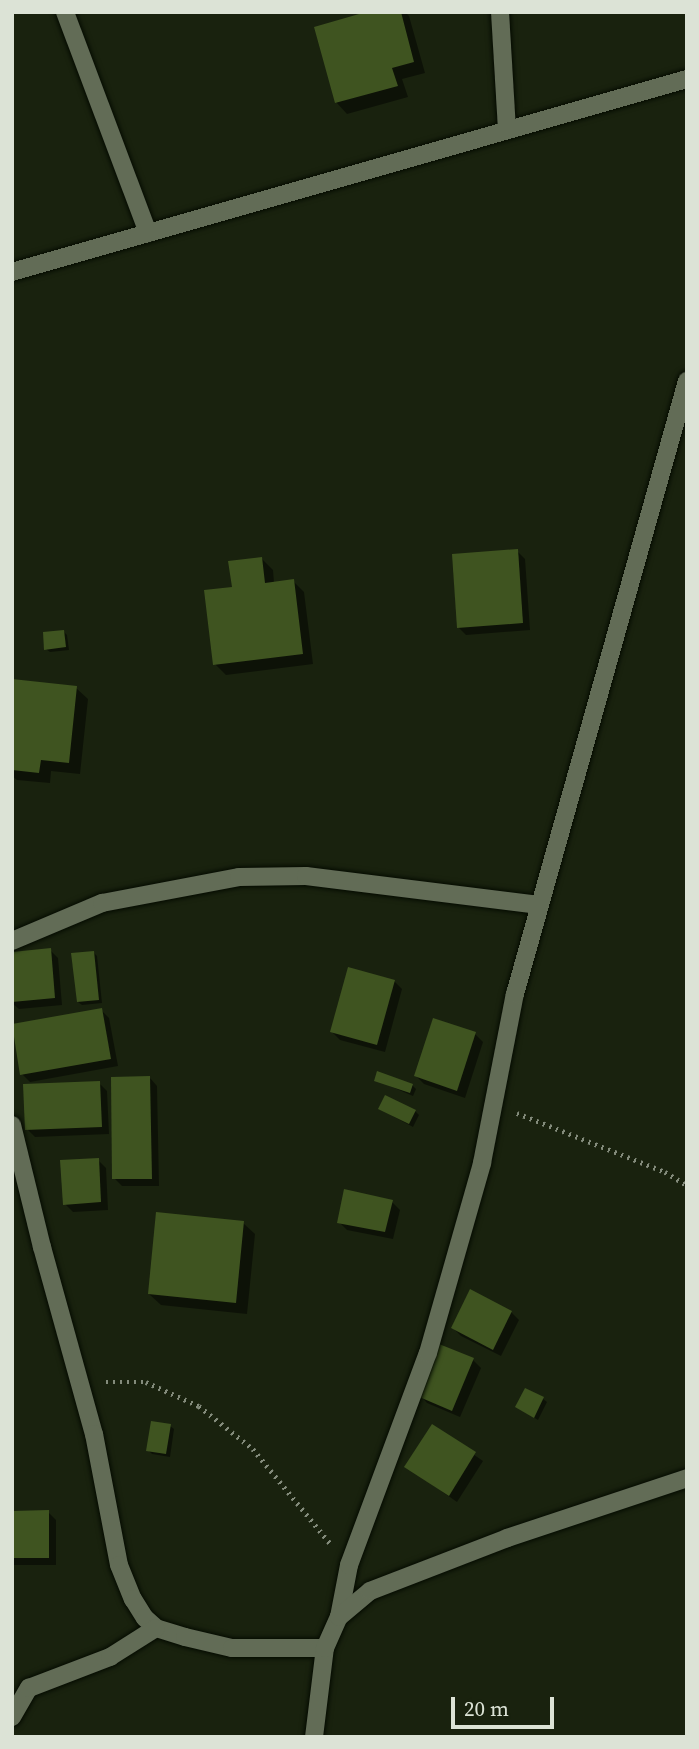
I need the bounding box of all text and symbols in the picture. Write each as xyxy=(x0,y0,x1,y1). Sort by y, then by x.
scale bar xyxy=(454,1682,557,1726)
text: 20 m xyxy=(464,1694,509,1723)

